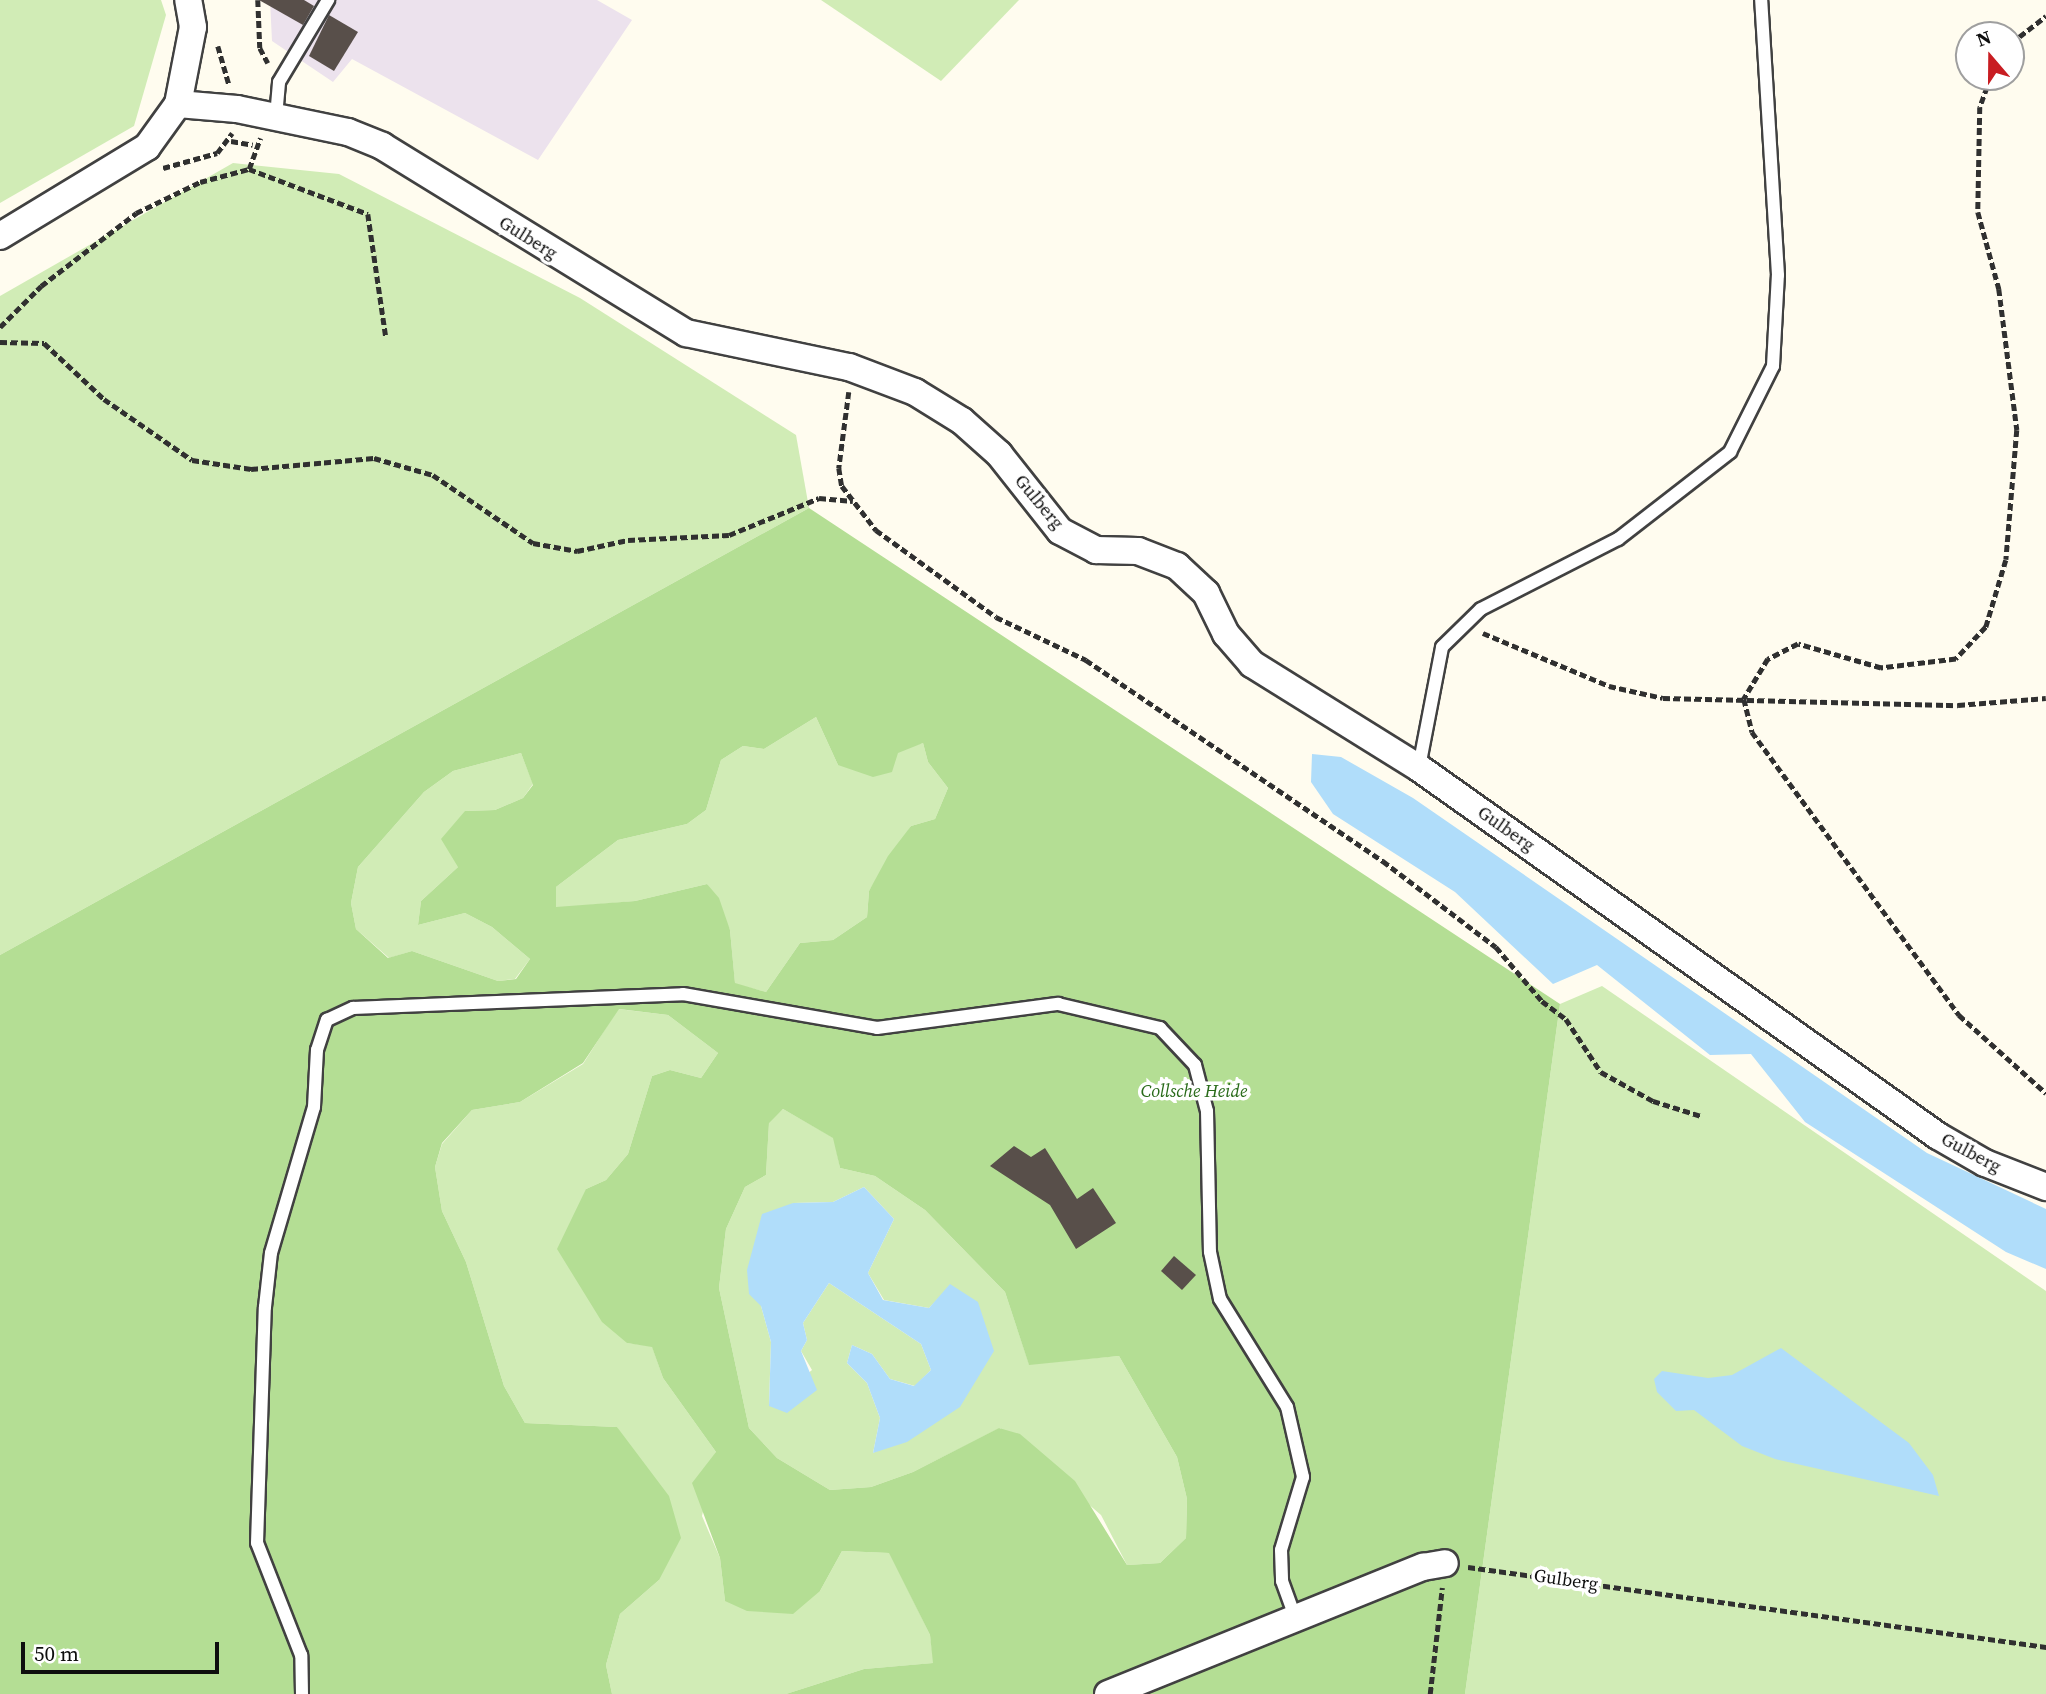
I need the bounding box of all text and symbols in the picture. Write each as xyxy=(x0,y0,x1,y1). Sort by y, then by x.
north arrow xyxy=(1955,21,2025,91)
text: N xyxy=(1973,24,1994,53)
street label: Gulberg xyxy=(495,212,561,264)
street label: Gulberg xyxy=(1010,470,1068,534)
street label: Gulberg xyxy=(1473,802,1539,856)
park label: Collsche Heide xyxy=(1141,1080,1247,1102)
street label: Gulberg xyxy=(1937,1128,2005,1178)
street label: Gulberg xyxy=(1533,1565,1599,1595)
scale bar xyxy=(24,1628,222,1672)
text: 50 m xyxy=(34,1639,79,1668)

